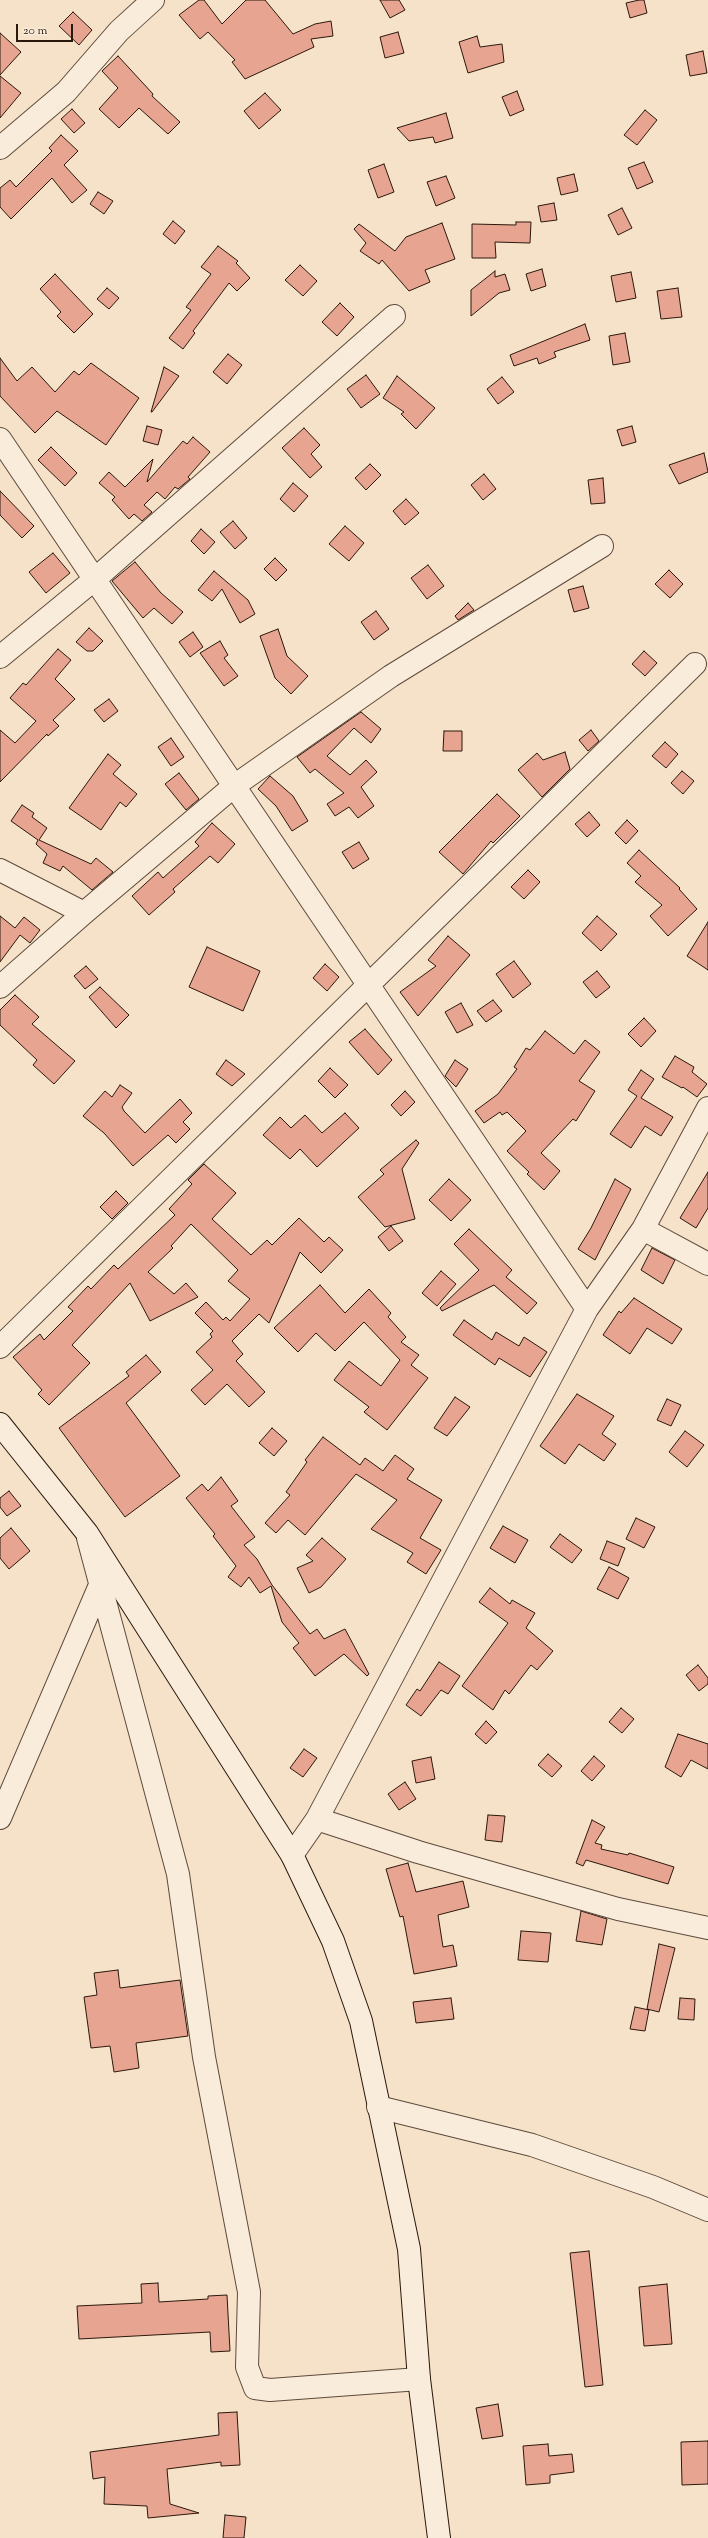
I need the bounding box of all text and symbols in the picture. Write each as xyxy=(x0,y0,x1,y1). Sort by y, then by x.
scale bar xyxy=(18,16,75,42)
text: 20 m xyxy=(23,22,47,40)

